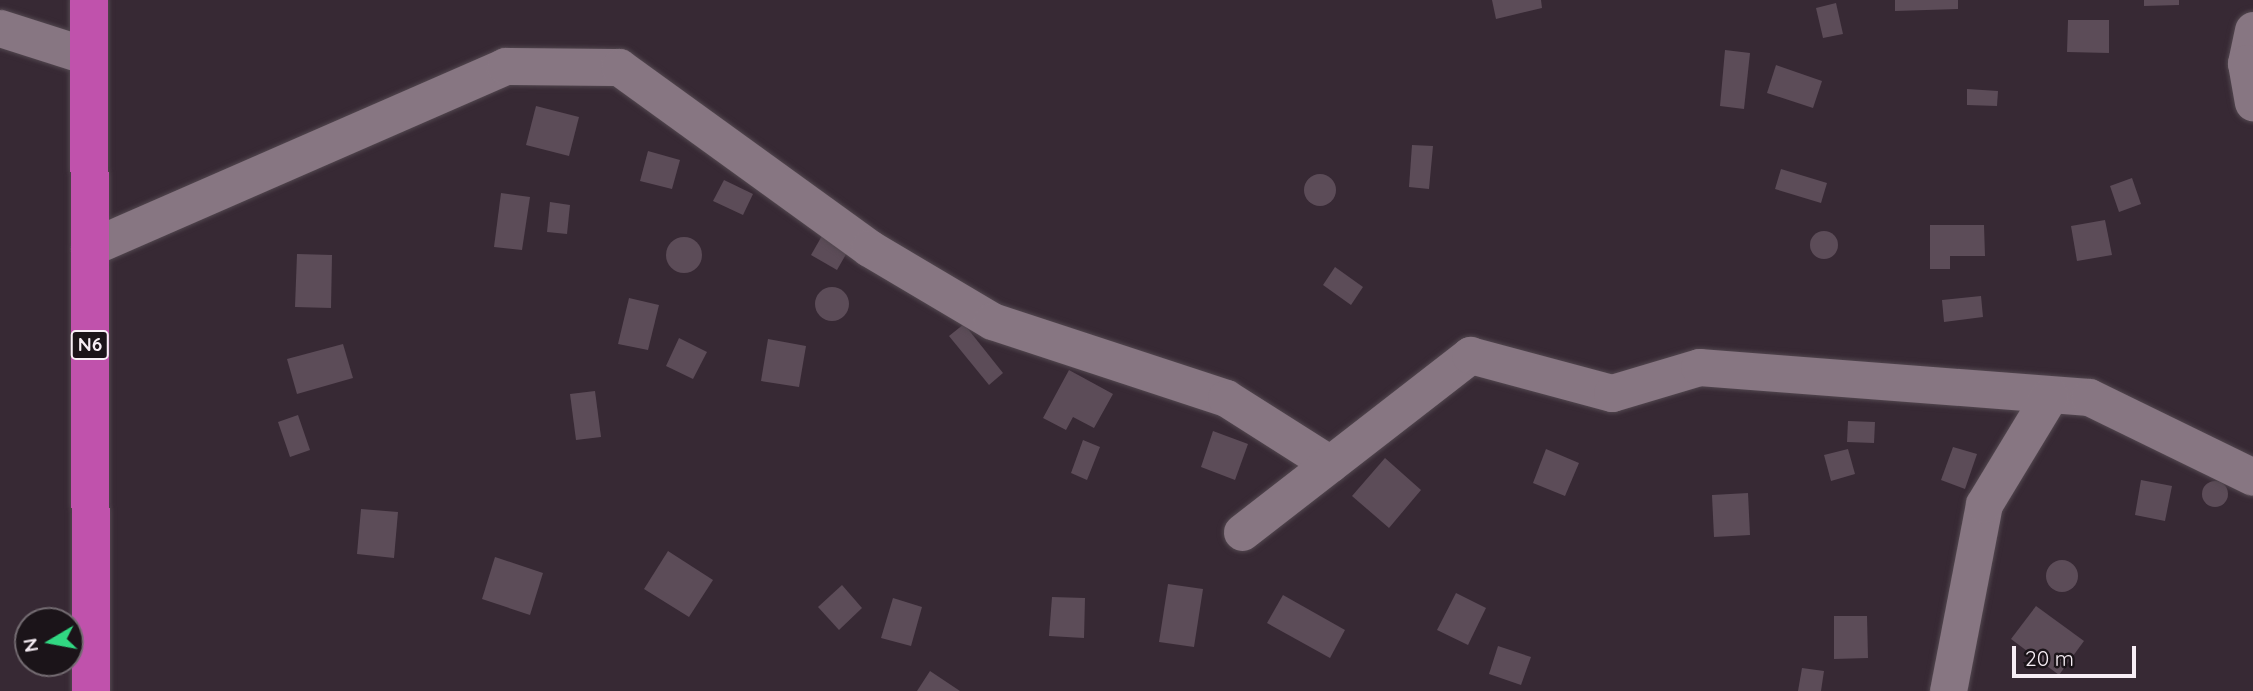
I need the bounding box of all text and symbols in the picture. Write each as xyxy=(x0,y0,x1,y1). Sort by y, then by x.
road number: N6 xyxy=(71,330,109,360)
north arrow xyxy=(14,607,84,677)
scale bar xyxy=(2015,632,2139,676)
text: N xyxy=(17,636,43,654)
text: 20 m xyxy=(2025,645,2074,671)

